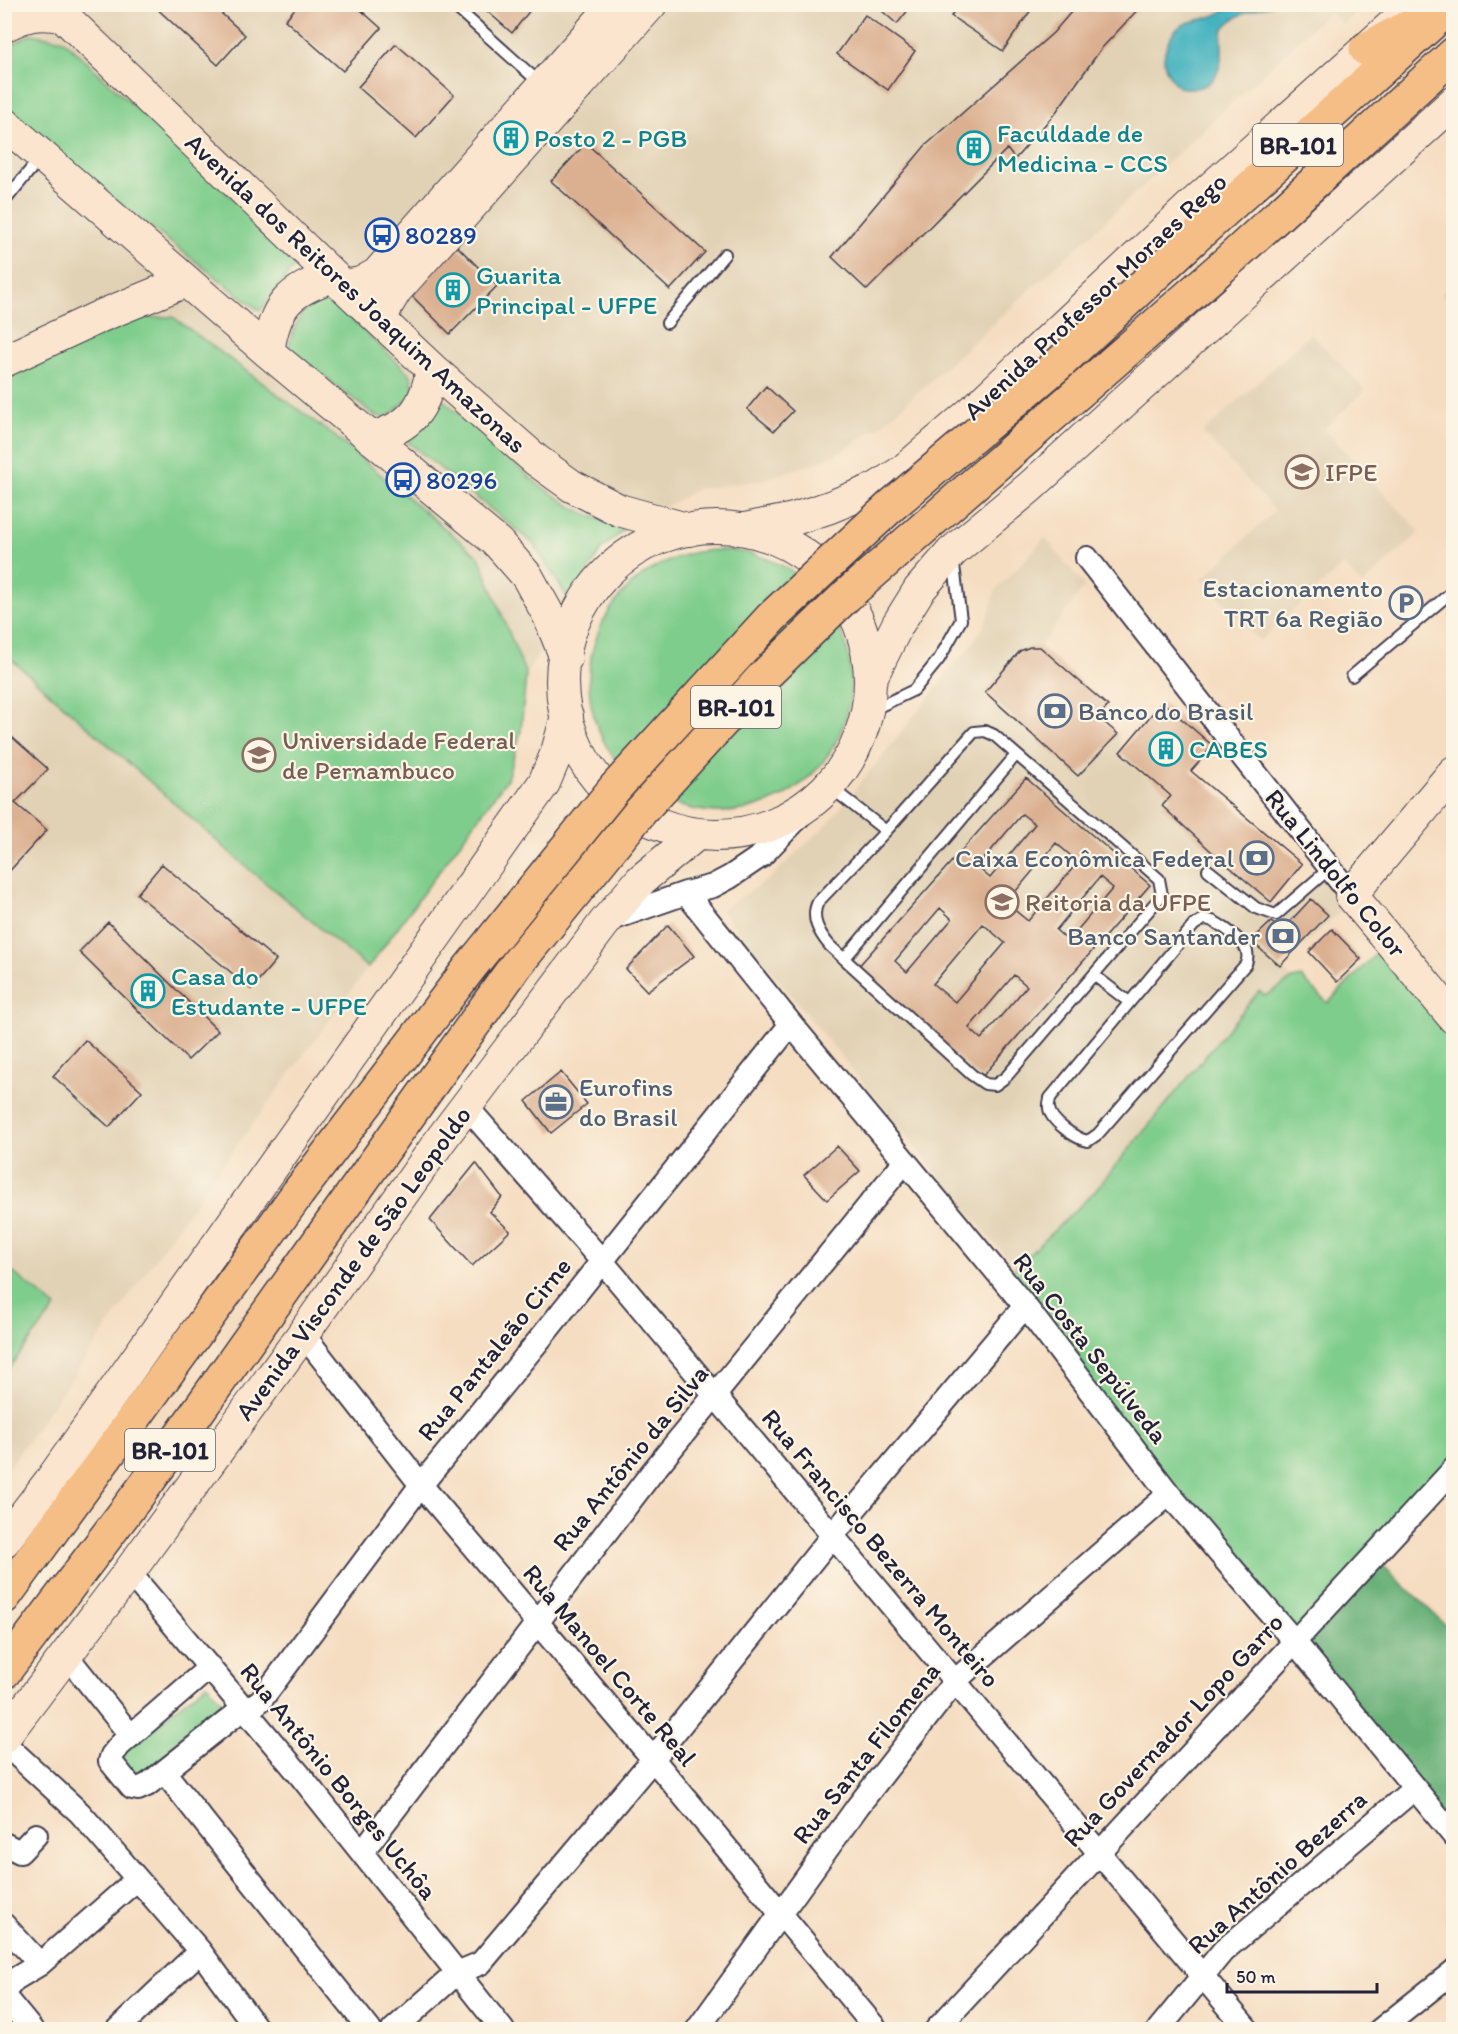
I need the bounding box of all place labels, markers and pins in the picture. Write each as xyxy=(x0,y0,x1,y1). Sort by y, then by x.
place label: Faculdade de Medicina - CCS xyxy=(997,117,1168,179)
building icon: Posto 2 - PGB xyxy=(493,120,529,156)
place label: Posto 2 - PGB xyxy=(534,122,687,154)
building icon: Faculdade de Medicina - CCS xyxy=(956,130,992,166)
bus stop icon: 80289 xyxy=(364,217,400,253)
place label: 80289 xyxy=(405,219,477,251)
place label: Guarita Principal - UFPE xyxy=(476,259,657,321)
building icon: Guarita Principal - UFPE xyxy=(435,272,471,308)
school or university icon: IFPE xyxy=(1284,454,1320,490)
place label: IFPE xyxy=(1325,456,1377,488)
bus stop icon: 80296 xyxy=(385,462,421,498)
place label: 80296 xyxy=(426,464,497,496)
place label: Estacionamento TRT 6a Região xyxy=(1203,572,1383,634)
parking icon: Estacionamento TRT 6a Região xyxy=(1388,585,1424,621)
bank icon: Banco do Brasil xyxy=(1037,693,1073,729)
place label: Banco do Brasil xyxy=(1078,695,1253,727)
place label: Universidade Federal de Pernambuco xyxy=(282,724,516,786)
building icon: CABES xyxy=(1148,731,1184,767)
place label: CABES xyxy=(1189,733,1268,765)
school or university icon: Universidade Federal de Pernambuco xyxy=(241,737,277,773)
bank icon: Caixa Econômica Federal xyxy=(1239,840,1275,876)
place label: Caixa Econômica Federal xyxy=(955,842,1234,874)
school or university icon: Reitoria da UFPE xyxy=(984,884,1020,920)
place label: Reitoria da UFPE xyxy=(1025,886,1211,918)
bank icon: Banco Santander xyxy=(1265,918,1301,954)
place label: Banco Santander xyxy=(1067,920,1261,952)
place label: Casa do Estudante - UFPE xyxy=(171,960,367,1022)
building icon: Casa do Estudante - UFPE xyxy=(130,973,166,1009)
place label: Eurofins do Brasil xyxy=(579,1071,678,1133)
office icon: Eurofins do Brasil xyxy=(538,1084,574,1120)

